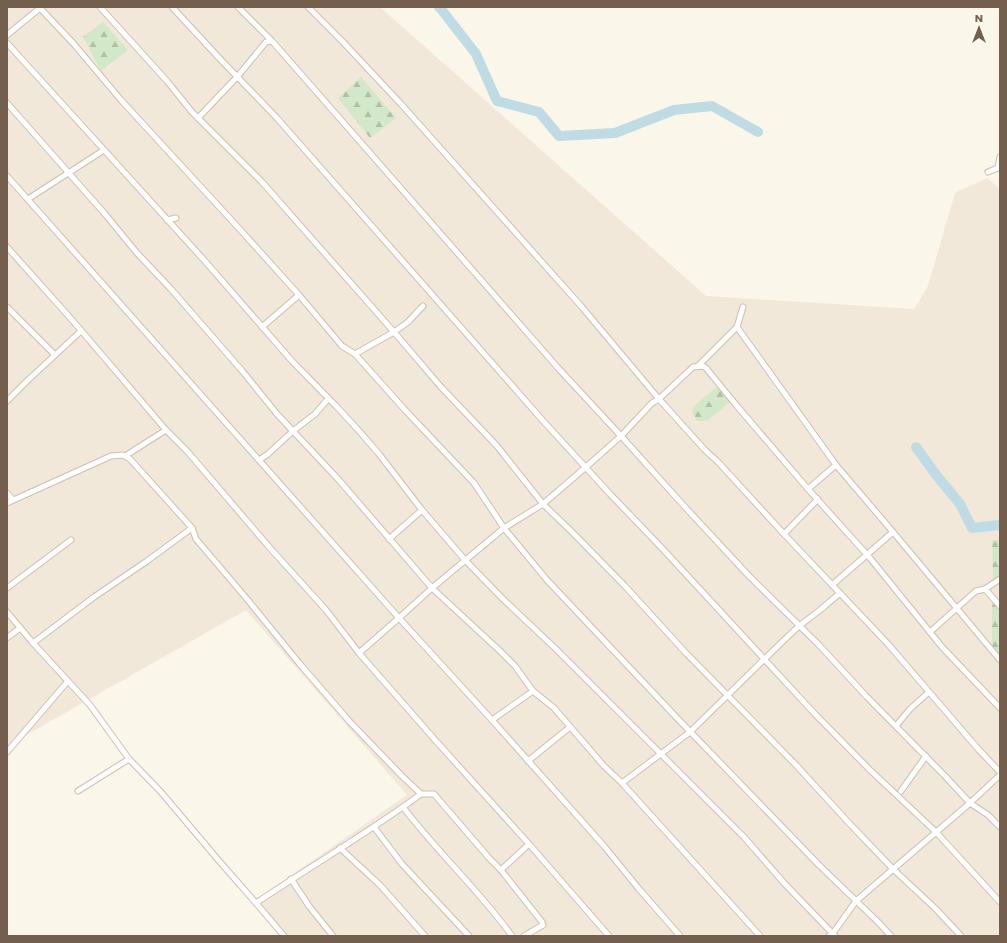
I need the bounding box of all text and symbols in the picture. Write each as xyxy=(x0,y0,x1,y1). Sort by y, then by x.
north arrow xyxy=(959,8,999,48)
text: N xyxy=(975,10,983,26)

